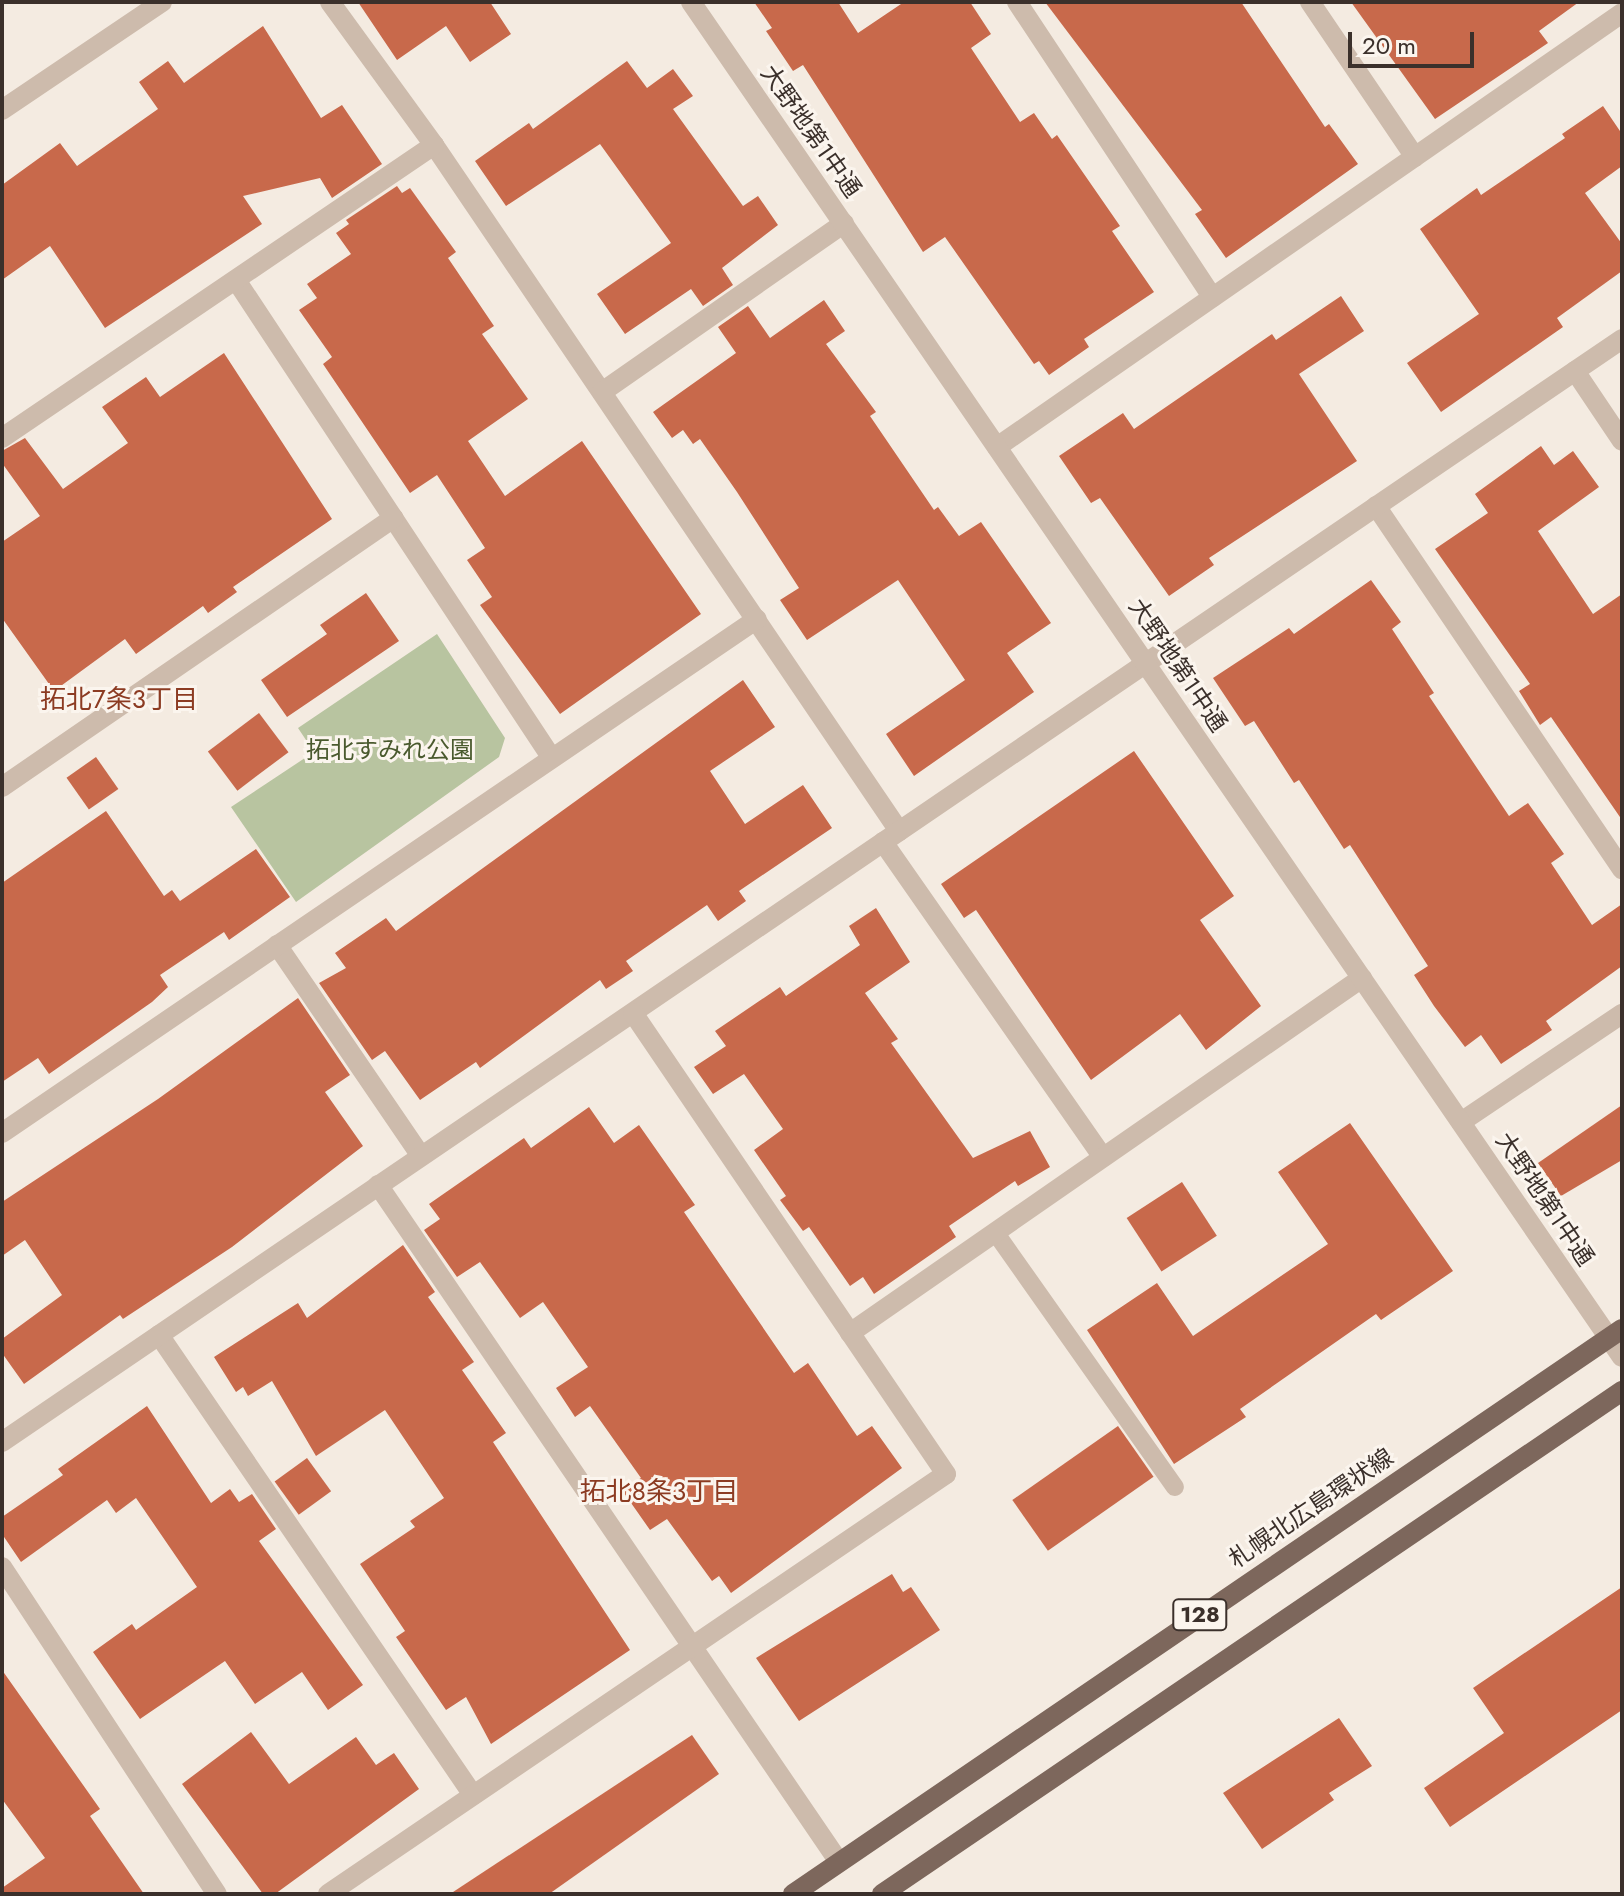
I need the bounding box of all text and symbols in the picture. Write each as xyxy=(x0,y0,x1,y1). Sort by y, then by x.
scale bar xyxy=(1352,16,1478,66)
text: 20 m xyxy=(1362,28,1416,63)
street label: 大野地第1中通 xyxy=(755,59,867,203)
street label: 大野地第1中通 xyxy=(1123,593,1233,737)
district label: 拓北7条3丁目 xyxy=(40,684,198,716)
park label: 拓北すみれ公園 xyxy=(306,736,474,764)
street label: 大野地第1中通 xyxy=(1490,1127,1600,1271)
street label: 札幌北広島環状線 xyxy=(1223,1442,1399,1574)
district label: 拓北8条3丁目 xyxy=(580,1476,738,1508)
road number: 128 xyxy=(1172,1597,1228,1633)

